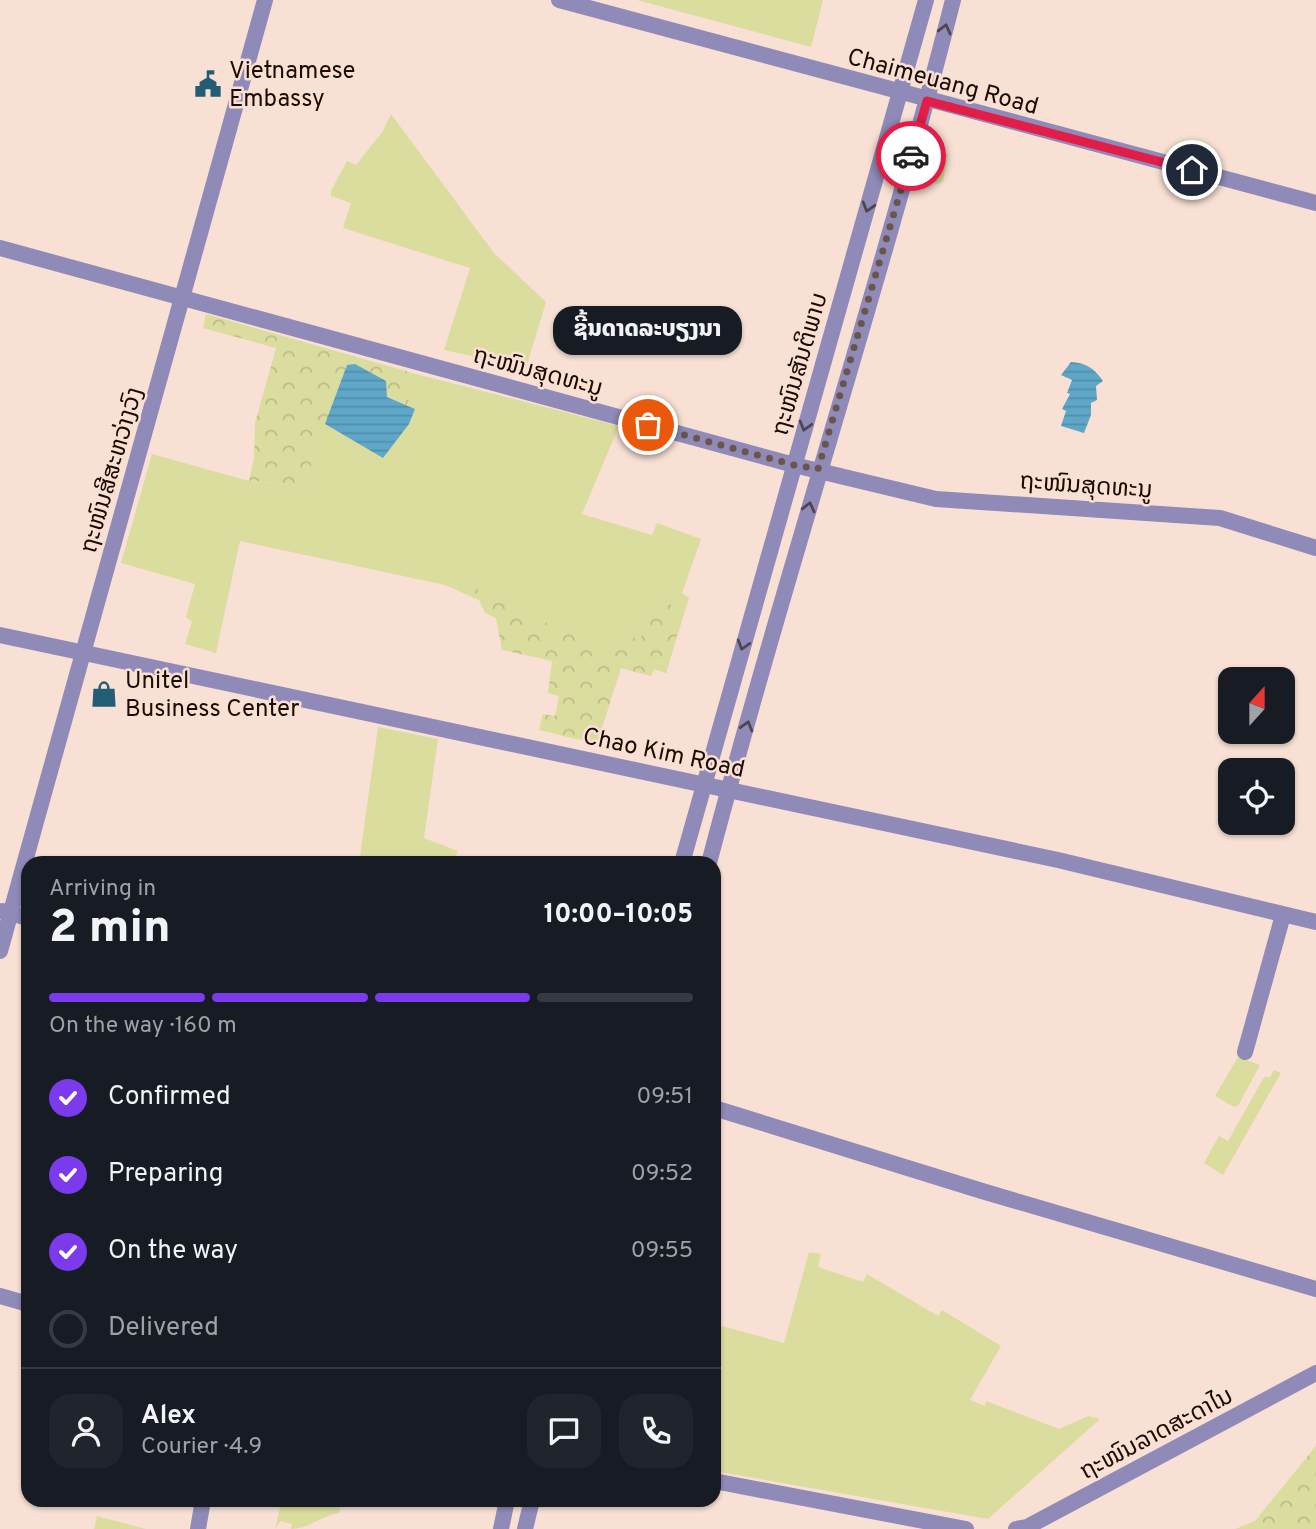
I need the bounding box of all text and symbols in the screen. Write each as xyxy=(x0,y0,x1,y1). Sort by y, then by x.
one-way arrow xyxy=(937,24,951,36)
street label: Chaimeuang Road xyxy=(844,43,1041,123)
place label: Vietnamese Embassy xyxy=(229,57,355,115)
public building icon: Vietnamese Embassy xyxy=(193,69,223,99)
courier xyxy=(876,121,946,191)
icon: car xyxy=(892,137,930,175)
pin xyxy=(1162,140,1222,200)
icon: home xyxy=(1173,151,1211,189)
one-way arrow xyxy=(862,201,877,213)
street label: ຖະໜົນສັນຕິພາບ xyxy=(765,289,836,439)
callout: ຊີ້ນດາດລະບຽງນາ xyxy=(554,306,742,355)
text: ຊີ້ນດາດລະບຽງນາ xyxy=(574,316,721,345)
street label: ຖະໜົນສຸດທະນູ xyxy=(469,341,606,405)
street label: ຖະໜົນສີສະຫວ່າງວົງ xyxy=(74,384,151,557)
pin xyxy=(618,395,678,455)
icon: bag xyxy=(629,406,667,444)
one-way arrow xyxy=(799,420,813,432)
street label: ຖະໜົນສຸດທະນູ xyxy=(1018,467,1153,507)
one-way arrow xyxy=(801,501,815,513)
one-way arrow xyxy=(736,638,751,650)
place label: Unitel Business Center xyxy=(125,667,300,725)
north arrow xyxy=(1218,667,1295,744)
map controls xyxy=(1218,667,1295,835)
shop icon: Unitel Business Center xyxy=(89,679,119,709)
one-way arrow xyxy=(738,720,753,732)
street label: Chao Kim Road xyxy=(580,722,747,786)
button: locate xyxy=(1218,758,1295,835)
text: Arriving in xyxy=(49,875,156,904)
text: 10:00–10:05 xyxy=(544,899,693,932)
text: 2 min xyxy=(49,900,171,959)
text: On the way · 160 m xyxy=(49,1012,237,1041)
icon: check xyxy=(49,1079,87,1117)
text: Confirmed xyxy=(108,1081,231,1114)
text: 09:51 xyxy=(636,1083,693,1112)
icon: check xyxy=(49,1156,87,1194)
text: Preparing xyxy=(108,1158,223,1191)
text: 09:52 xyxy=(631,1160,693,1189)
icon: check xyxy=(49,1233,87,1271)
text: On the way xyxy=(108,1235,238,1268)
text: 09:55 xyxy=(631,1237,693,1266)
text: Delivered xyxy=(108,1312,219,1345)
street label: ຖະໜົນລາດສະດາໄນ xyxy=(1075,1382,1239,1488)
button: person xyxy=(49,1394,123,1468)
button: chat xyxy=(527,1394,601,1468)
button: phone xyxy=(619,1394,693,1468)
text: Alex xyxy=(141,1400,196,1433)
text: Courier · 4.9 xyxy=(141,1433,262,1462)

